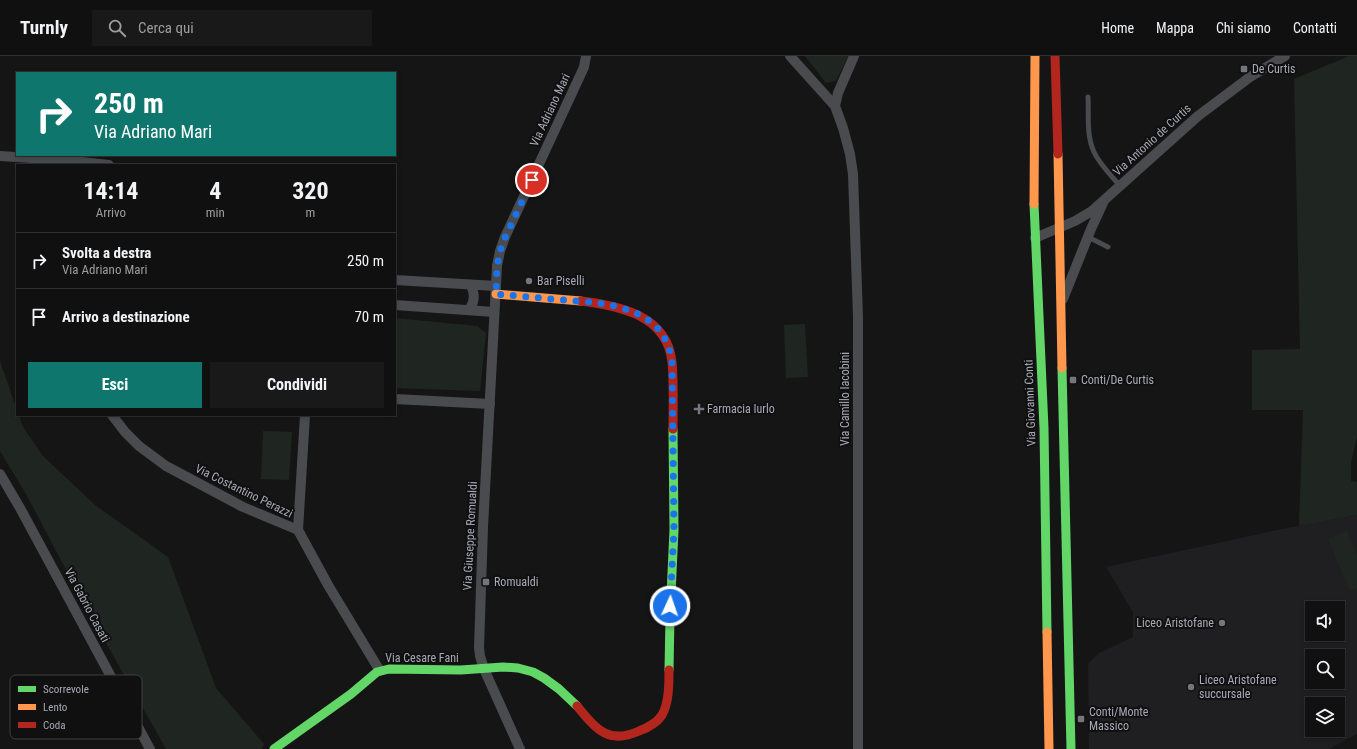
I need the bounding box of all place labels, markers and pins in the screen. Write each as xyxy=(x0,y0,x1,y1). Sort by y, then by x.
place label: De Curtis xyxy=(1252,62,1296,76)
marker: De Curtis xyxy=(1239,64,1249,74)
pin xyxy=(515,163,549,197)
place label: Bar Piselli xyxy=(537,274,584,288)
marker: Bar Piselli xyxy=(524,276,534,286)
place label: Conti/De Curtis xyxy=(1081,373,1154,387)
marker: Conti/De Curtis xyxy=(1068,375,1078,385)
place label: Farmacia Iurlo xyxy=(707,402,775,416)
marker: Farmacia Iurlo xyxy=(694,404,704,414)
place label: Romualdi xyxy=(494,575,538,589)
marker: Romualdi xyxy=(481,577,491,587)
place label: Liceo Aristofane xyxy=(1136,616,1214,630)
marker: Liceo Aristofane xyxy=(1217,618,1227,628)
place label: Liceo Aristofane succursale xyxy=(1199,673,1277,701)
marker: Liceo Aristofane succursale xyxy=(1186,682,1196,692)
place label: Conti/Monte Massico xyxy=(1089,705,1149,733)
marker: Conti/Monte Massico xyxy=(1076,714,1086,724)

